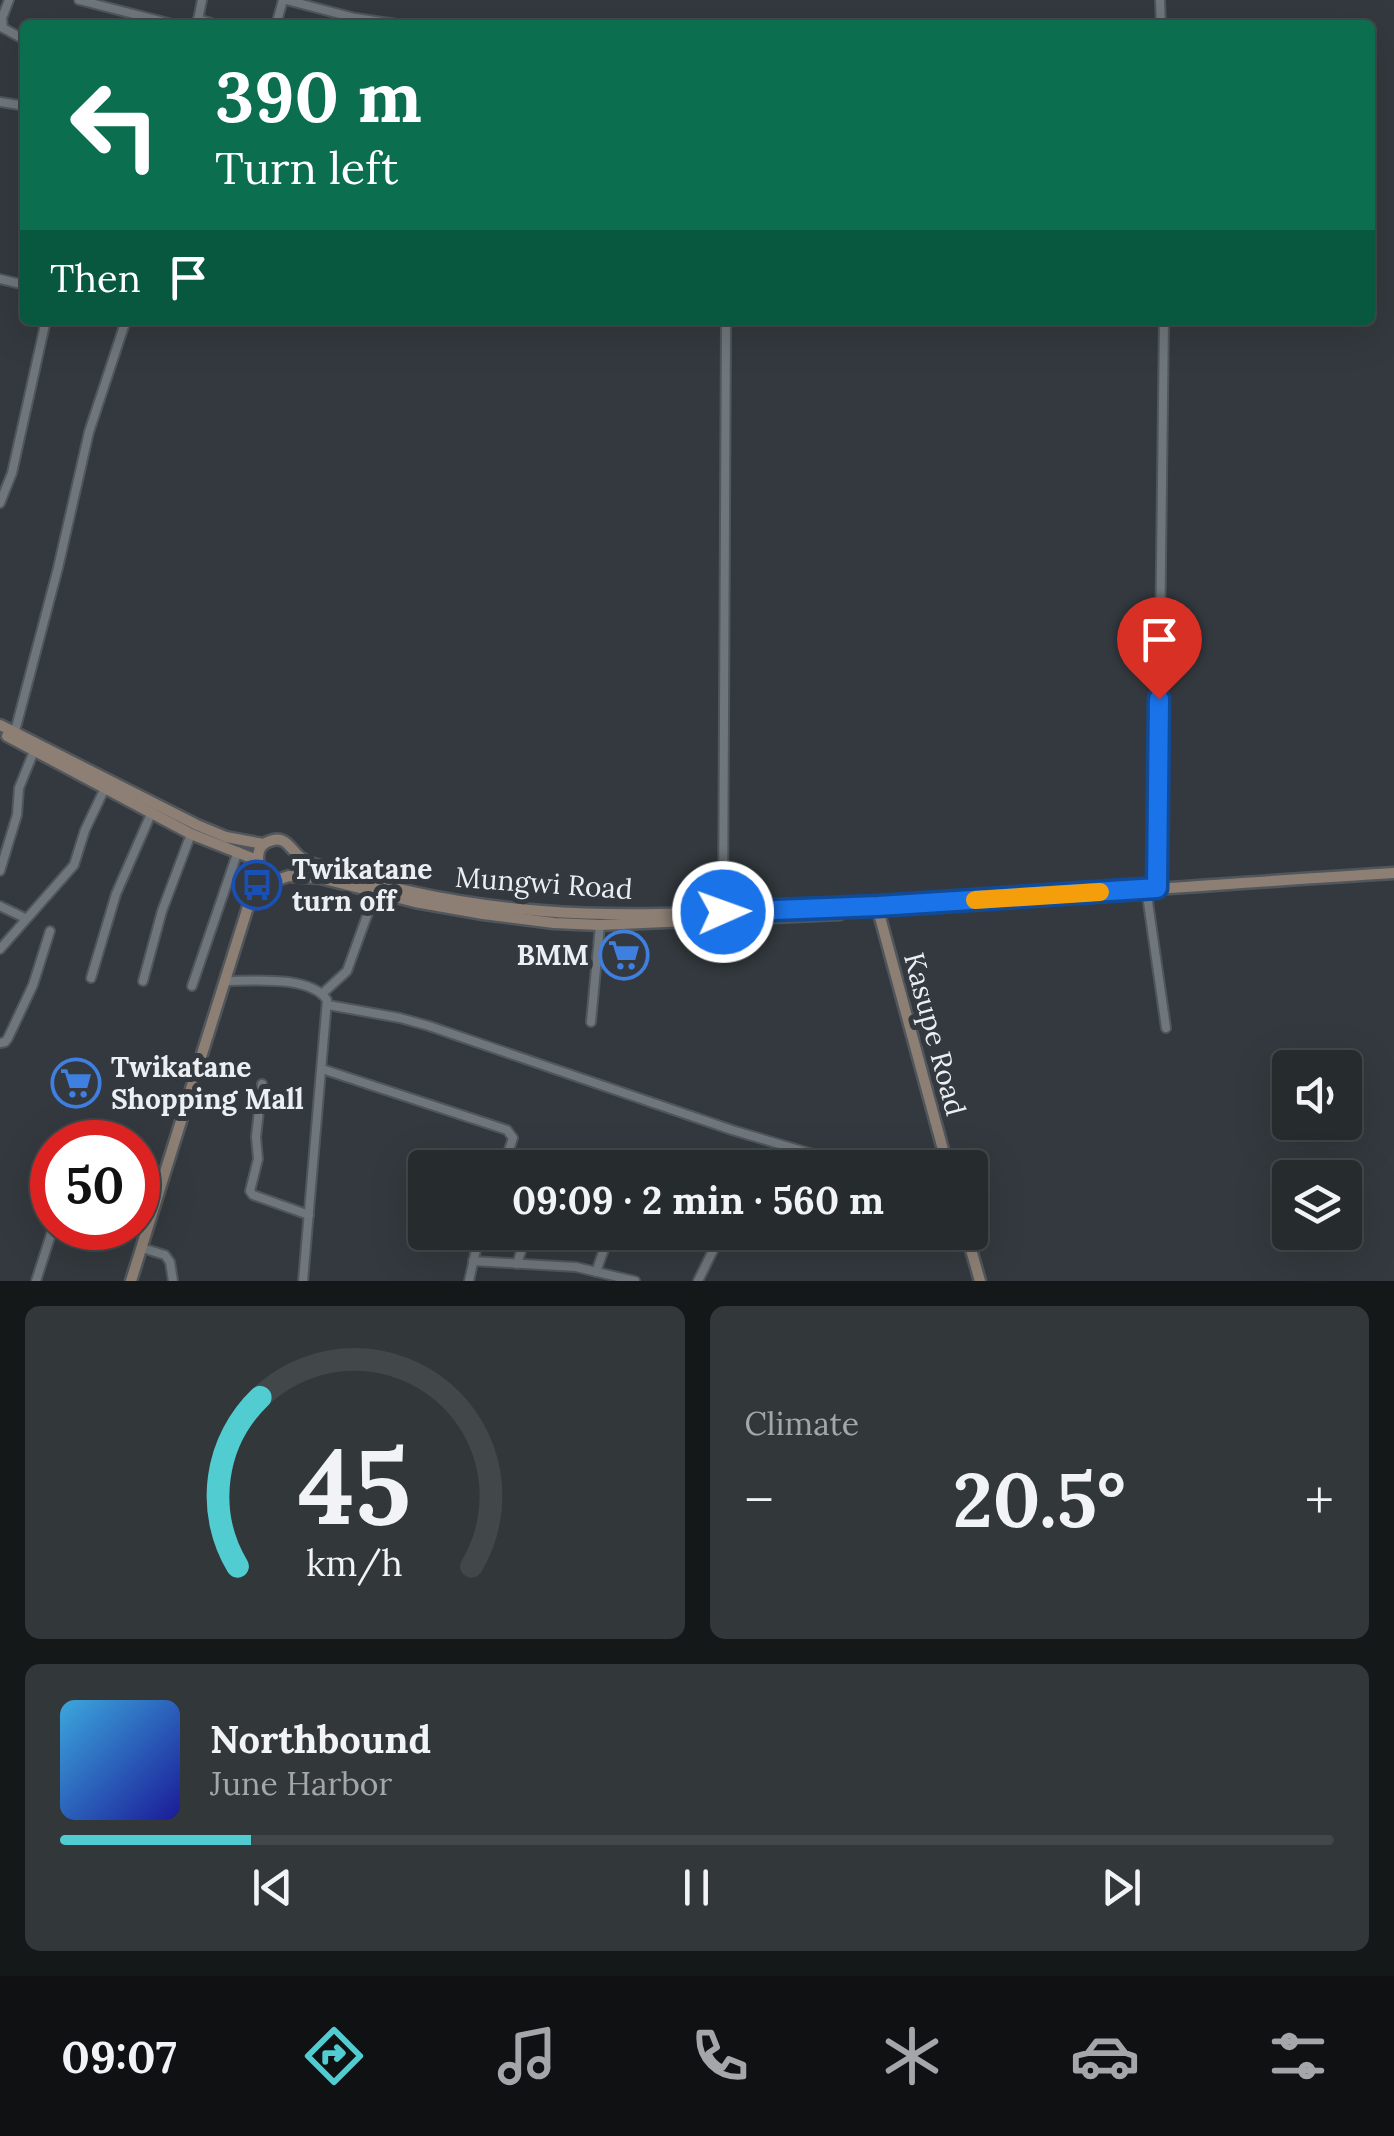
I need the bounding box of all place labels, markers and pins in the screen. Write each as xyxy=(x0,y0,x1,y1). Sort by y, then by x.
pin xyxy=(1117,597,1202,700)
place label: Twikatane turn off xyxy=(292,851,432,919)
bus stop icon: Twikatane turn off xyxy=(231,859,283,911)
supermarket icon: BMM xyxy=(598,929,650,981)
place label: BMM xyxy=(516,937,589,973)
place label: Twikatane Shopping Mall xyxy=(111,1049,304,1117)
supermarket icon: Twikatane Shopping Mall xyxy=(50,1057,102,1109)

